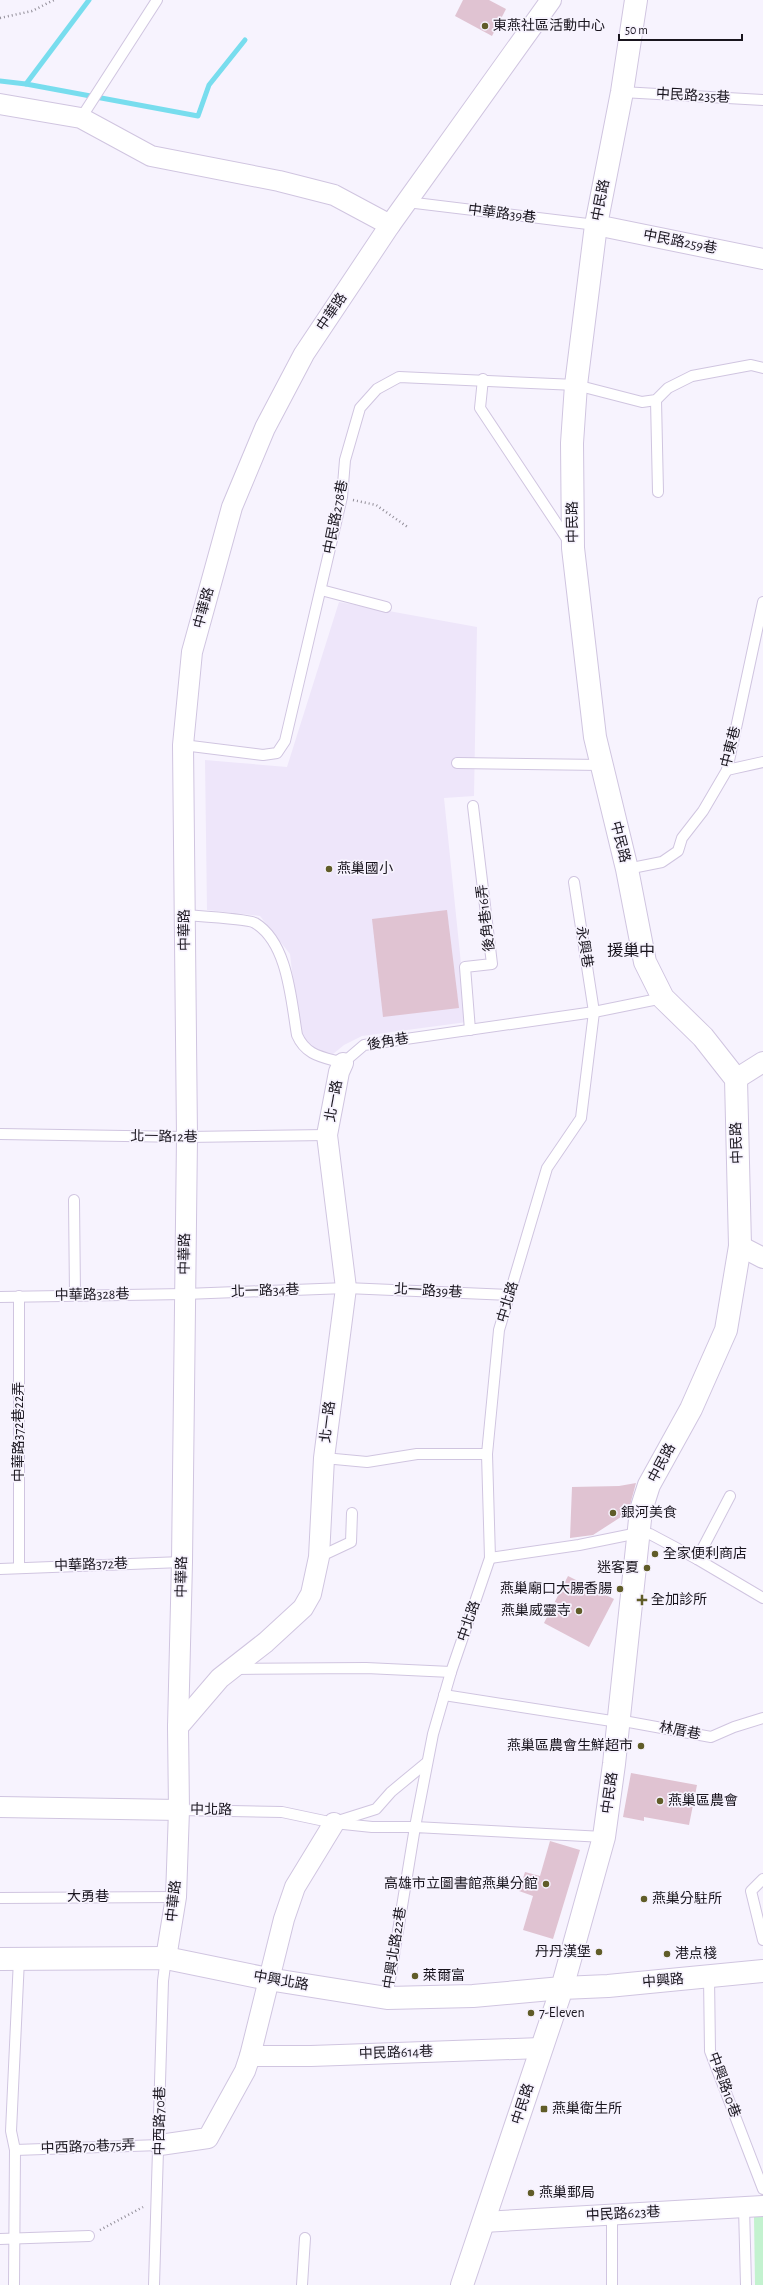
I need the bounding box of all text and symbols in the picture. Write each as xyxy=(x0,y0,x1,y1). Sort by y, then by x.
scale bar xyxy=(619,16,742,42)
place label: 東燕社區活動中心 xyxy=(493,18,605,33)
marker: 東燕社區活動中心 xyxy=(480,21,490,31)
text: 50 m xyxy=(625,24,648,36)
street label: 中民路235巷 xyxy=(656,86,730,105)
street label: 中民路 xyxy=(589,178,612,222)
street label: 中華路39巷 xyxy=(467,202,537,225)
street label: 中民路259巷 xyxy=(642,227,718,256)
street label: 中華路 xyxy=(314,290,350,333)
street label: 中民路278巷 xyxy=(321,479,350,555)
street label: 中民路 xyxy=(565,501,580,543)
street label: 中華路 xyxy=(191,586,216,630)
street label: 中東巷 xyxy=(718,725,743,769)
street label: 中民路 xyxy=(608,820,633,864)
place label: 燕巢國小 xyxy=(337,861,393,876)
marker: 燕巢國小 xyxy=(324,864,334,874)
street label: 後角巷16弄 xyxy=(474,884,497,952)
street label: 中華路 xyxy=(177,909,192,951)
street label: 永興巷 xyxy=(574,925,595,969)
district label: 援巢中 xyxy=(607,942,655,959)
street label: 後角巷 xyxy=(366,1030,410,1053)
street label: 北一路 xyxy=(321,1079,345,1123)
street label: 中民路 xyxy=(728,1122,745,1164)
street label: 北一路12巷 xyxy=(130,1127,198,1145)
street label: 中華路 xyxy=(177,1233,192,1275)
street label: 中北路 xyxy=(493,1279,521,1324)
street label: 北一路39巷 xyxy=(394,1280,463,1300)
street label: 北一路34巷 xyxy=(230,1281,299,1299)
street label: 中華路328巷 xyxy=(54,1286,130,1303)
street label: 中華路372巷22弄 xyxy=(11,1382,26,1482)
street label: 北一路 xyxy=(317,1400,338,1444)
street label: 中民路 xyxy=(645,1441,678,1485)
place label: 銀河美食 xyxy=(621,1505,677,1520)
marker: 銀河美食 xyxy=(608,1508,618,1518)
place label: 全家便利商店 xyxy=(663,1545,747,1561)
marker: 全家便利商店 xyxy=(650,1549,660,1559)
street label: 中華路372巷 xyxy=(54,1556,128,1573)
street label: 中華路 xyxy=(174,1556,189,1598)
place label: 迷客夏 xyxy=(597,1559,639,1575)
marker: 迷客夏 xyxy=(642,1563,652,1573)
place label: 燕巢廟口大腸香腸 xyxy=(500,1581,612,1596)
marker: 燕巢廟口大腸香腸 xyxy=(615,1584,625,1594)
place label: 全加診所 xyxy=(651,1591,707,1607)
marker: 全加診所 xyxy=(636,1594,648,1606)
street label: 中北路 xyxy=(454,1598,482,1643)
place label: 燕巢威靈寺 xyxy=(501,1602,571,1618)
marker: 燕巢威靈寺 xyxy=(574,1606,584,1616)
street label: 林厝巷 xyxy=(658,1719,702,1742)
place label: 燕巢區農會生鮮超市 xyxy=(507,1738,633,1753)
marker: 燕巢區農會生鮮超市 xyxy=(636,1741,646,1751)
street label: 中民路 xyxy=(599,1771,620,1815)
place label: 燕巢區農會 xyxy=(668,1793,738,1808)
marker: 燕巢區農會 xyxy=(655,1796,665,1806)
street label: 中北路 xyxy=(190,1801,232,1817)
place label: 高雄市立圖書館燕巢分館 xyxy=(384,1876,538,1891)
street label: 中華路 xyxy=(164,1879,183,1923)
marker: 高雄市立圖書館燕巢分館 xyxy=(541,1879,551,1889)
street label: 大勇巷 xyxy=(67,1889,109,1904)
place label: 燕巢分駐所 xyxy=(652,1891,722,1906)
marker: 燕巢分駐所 xyxy=(639,1894,649,1904)
street label: 中興北路22巷 xyxy=(380,1906,408,1990)
place label: 丹丹漢堡 xyxy=(535,1944,591,1959)
place label: 港点棧 xyxy=(675,1945,717,1961)
marker: 丹丹漢堡 xyxy=(594,1947,604,1957)
marker: 港点棧 xyxy=(662,1949,672,1959)
street label: 中興北路 xyxy=(252,1967,310,1993)
place label: 萊爾富 xyxy=(423,1968,465,1983)
marker: 萊爾富 xyxy=(410,1971,420,1981)
street label: 中興路 xyxy=(641,1971,685,1990)
place label: 7-Eleven xyxy=(539,2006,585,2020)
marker: 7-Eleven xyxy=(526,2008,536,2018)
street label: 中民路614巷 xyxy=(359,2044,433,2061)
street label: 中興路10巷 xyxy=(706,2050,743,2119)
street label: 中民路 xyxy=(509,2082,536,2126)
street label: 中西路70巷 xyxy=(151,2086,168,2156)
place label: 燕巢衛生所 xyxy=(552,2101,622,2116)
marker: 燕巢衛生所 xyxy=(539,2104,549,2114)
street label: 中西路70巷75弄 xyxy=(40,2137,136,2156)
place label: 燕巢郵局 xyxy=(539,2185,595,2200)
marker: 燕巢郵局 xyxy=(526,2188,536,2198)
street label: 中民路623巷 xyxy=(585,2204,661,2223)

